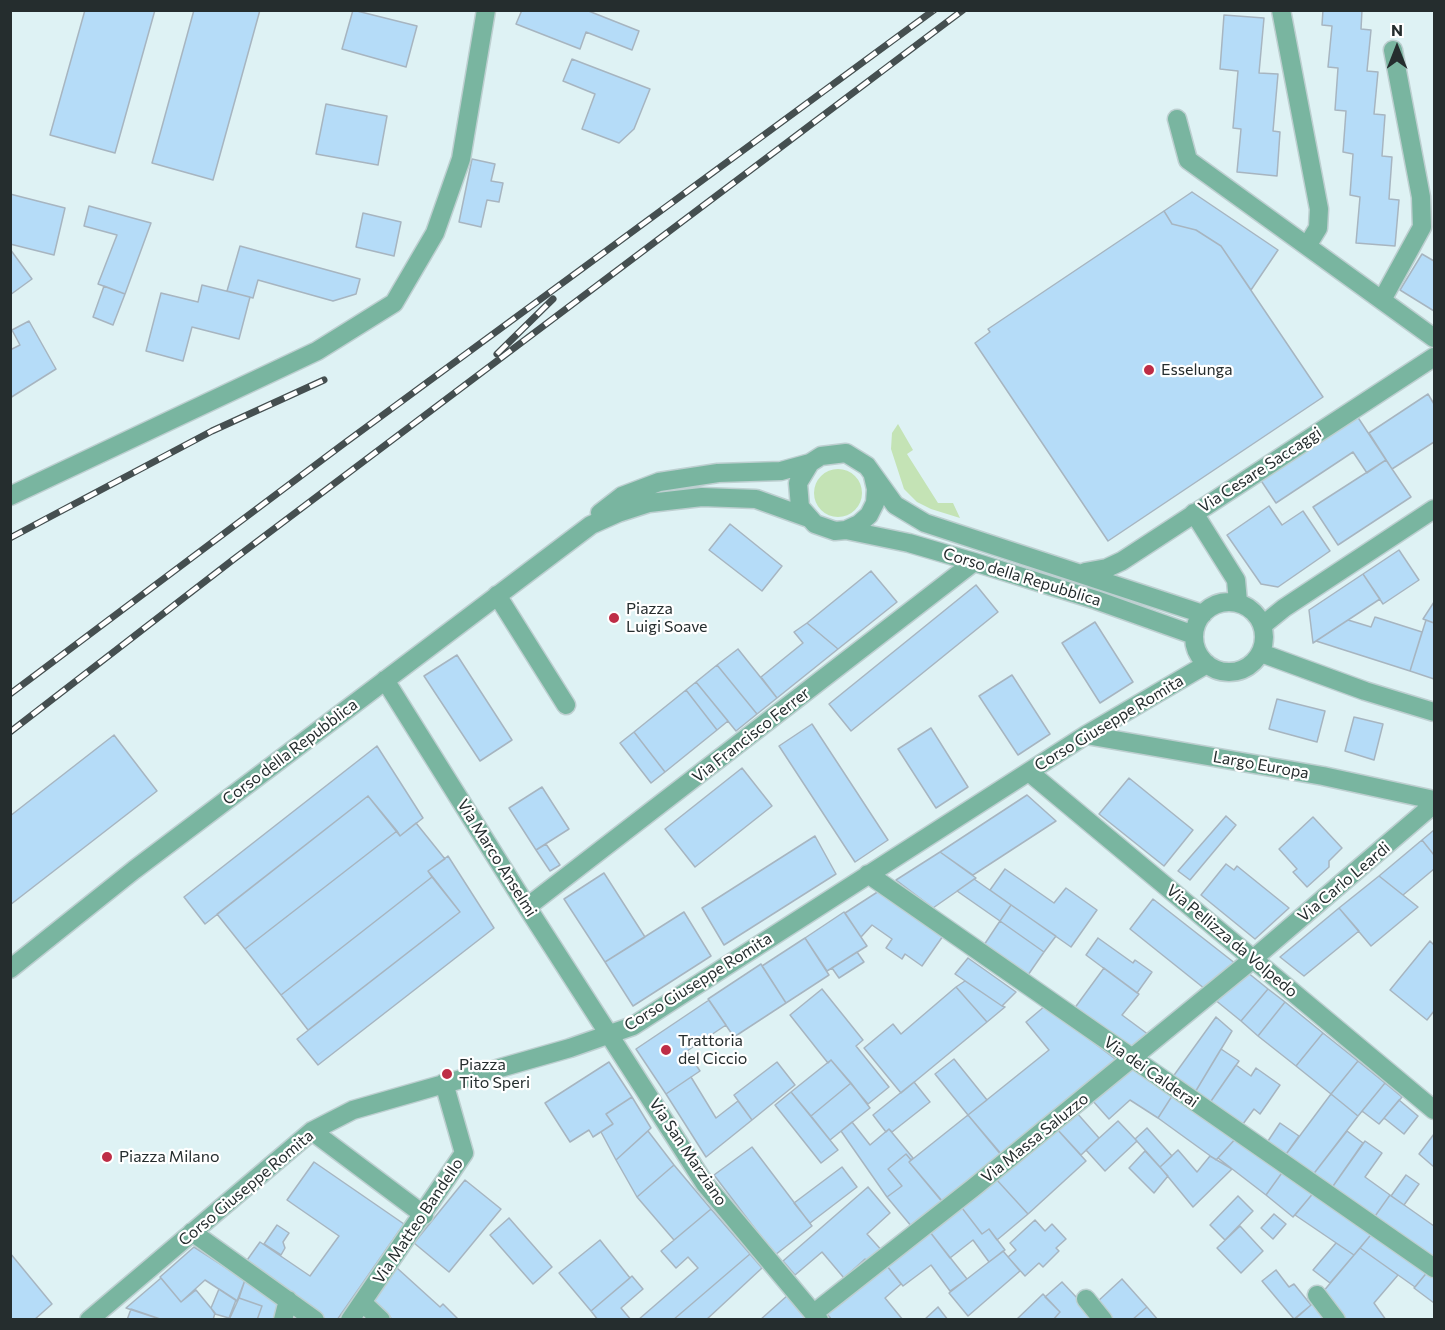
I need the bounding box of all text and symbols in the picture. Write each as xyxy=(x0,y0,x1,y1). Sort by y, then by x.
north arrow xyxy=(1367,18,1427,78)
text: N xyxy=(1391,20,1403,39)
place label: Esselunga xyxy=(1161,360,1233,380)
marker: Esselunga xyxy=(1142,363,1156,377)
street label: Via Cesare Saccaggi xyxy=(1195,423,1325,517)
street label: Corso della Repubblica xyxy=(941,544,1103,610)
place label: Piazza Luigi Soave xyxy=(626,599,708,637)
marker: Piazza Luigi Soave xyxy=(607,611,621,625)
street label: Corso Giuseppe Romita xyxy=(1031,671,1187,775)
street label: Via Francisco Ferrer xyxy=(688,683,814,787)
street label: Corso della Repubblica xyxy=(219,695,361,809)
street label: Largo Europa xyxy=(1212,747,1310,783)
street label: Via Marco Anselmi xyxy=(453,796,541,920)
street label: Via Carlo Leardi xyxy=(1294,838,1394,926)
street label: Via Pellizza da Volpedo xyxy=(1163,881,1301,1001)
street label: Corso Giuseppe Romita xyxy=(621,929,775,1035)
place label: Trattoria del Ciccio xyxy=(678,1031,747,1069)
street label: Via dei Calderai xyxy=(1100,1032,1202,1112)
marker: Trattoria del Ciccio xyxy=(659,1043,673,1057)
place label: Piazza Tito Speri xyxy=(459,1055,530,1093)
marker: Piazza Tito Speri xyxy=(440,1067,454,1081)
street label: Via Massa Saluzzo xyxy=(978,1089,1092,1187)
street label: Via San Marziano xyxy=(645,1095,731,1209)
street label: Corso Giuseppe Romita xyxy=(175,1126,317,1250)
place label: Piazza Milano xyxy=(119,1147,219,1167)
marker: Piazza Milano xyxy=(100,1150,114,1164)
street label: Via Matteo Bandello xyxy=(369,1155,467,1287)

